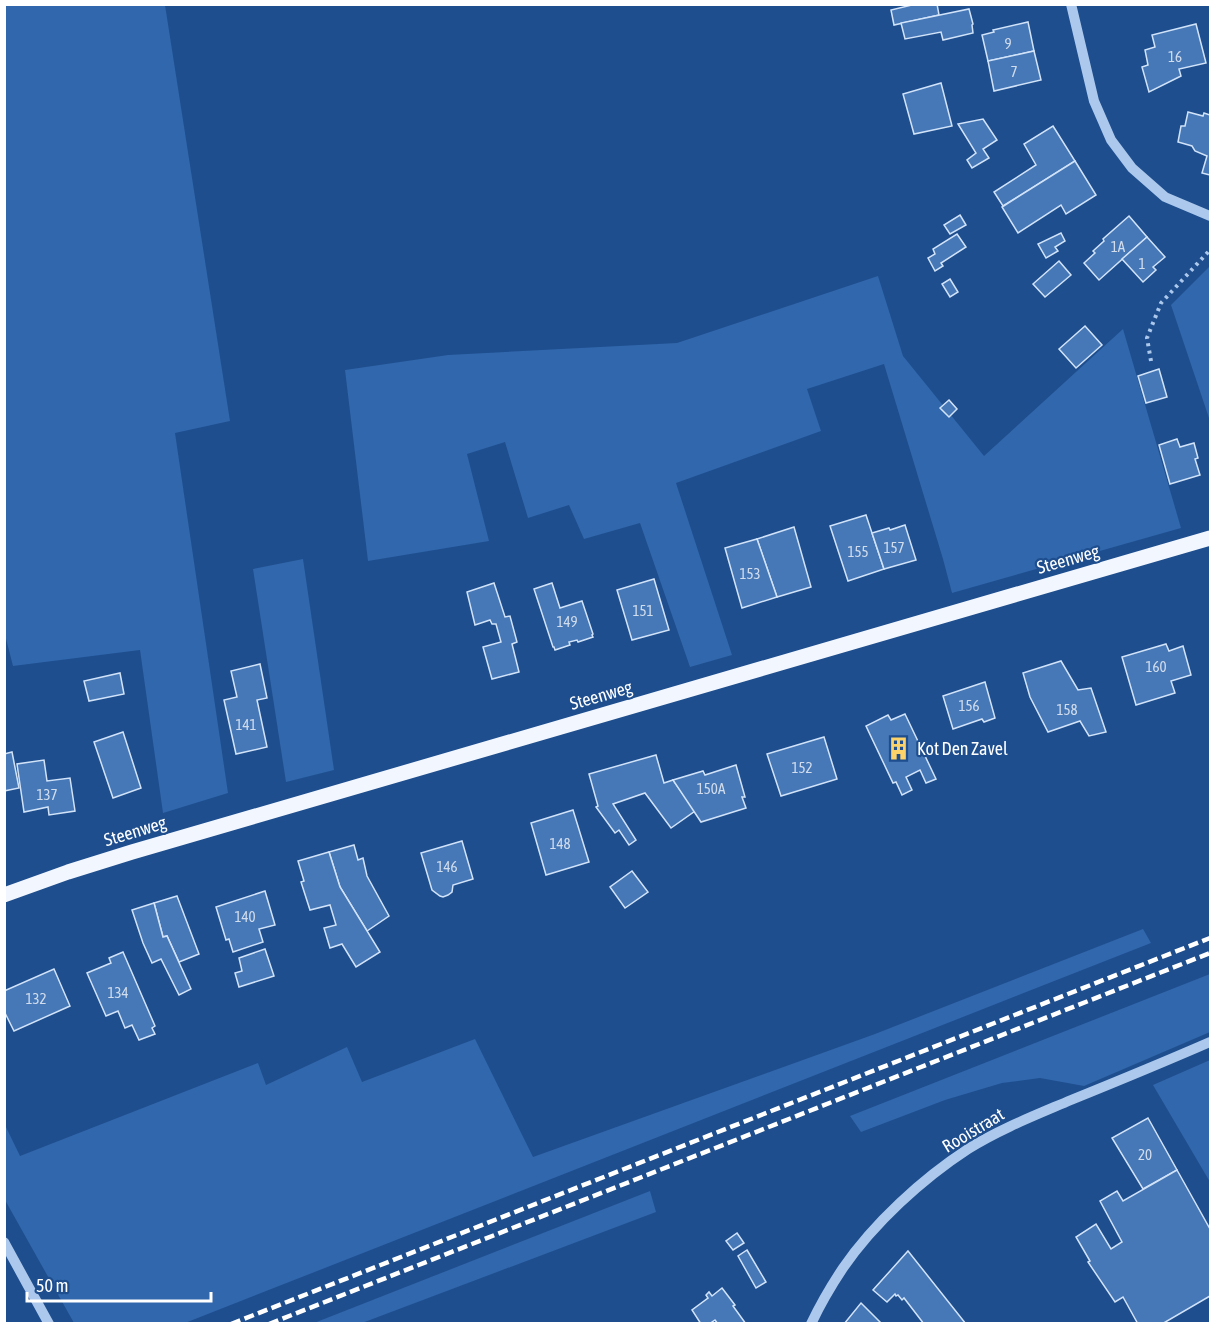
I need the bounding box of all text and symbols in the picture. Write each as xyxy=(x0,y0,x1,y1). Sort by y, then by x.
house number: 9 xyxy=(1004,35,1012,52)
house number: 16 xyxy=(1168,48,1182,65)
house number: 7 xyxy=(1010,63,1018,80)
house number: 1A xyxy=(1111,238,1126,255)
house number: 1 xyxy=(1138,255,1146,272)
house number: 157 xyxy=(883,539,905,556)
street label: Steenweg xyxy=(1034,540,1102,578)
house number: 155 xyxy=(847,543,869,560)
house number: 153 xyxy=(739,565,761,582)
house number: 151 xyxy=(632,602,654,619)
house number: 149 xyxy=(556,613,578,630)
house number: 160 xyxy=(1145,658,1167,675)
street label: Steenweg xyxy=(567,676,635,714)
house number: 156 xyxy=(958,697,980,714)
house number: 158 xyxy=(1056,701,1078,718)
house number: 141 xyxy=(235,716,257,733)
building icon: Kot Den Zavel xyxy=(886,735,912,761)
place label: Kot Den Zavel xyxy=(917,738,1008,759)
house number: 152 xyxy=(791,759,813,776)
house number: 150A xyxy=(697,780,726,797)
house number: 137 xyxy=(36,786,58,803)
street label: Steenweg xyxy=(101,812,169,850)
house number: 148 xyxy=(549,835,571,852)
house number: 146 xyxy=(436,858,458,875)
house number: 140 xyxy=(234,908,256,925)
house number: 134 xyxy=(107,984,129,1001)
house number: 132 xyxy=(25,990,47,1007)
street label: Rooistraat xyxy=(938,1103,1008,1157)
house number: 20 xyxy=(1138,1146,1152,1163)
scale bar xyxy=(27,1265,212,1303)
text: 50 m xyxy=(36,1275,68,1296)

